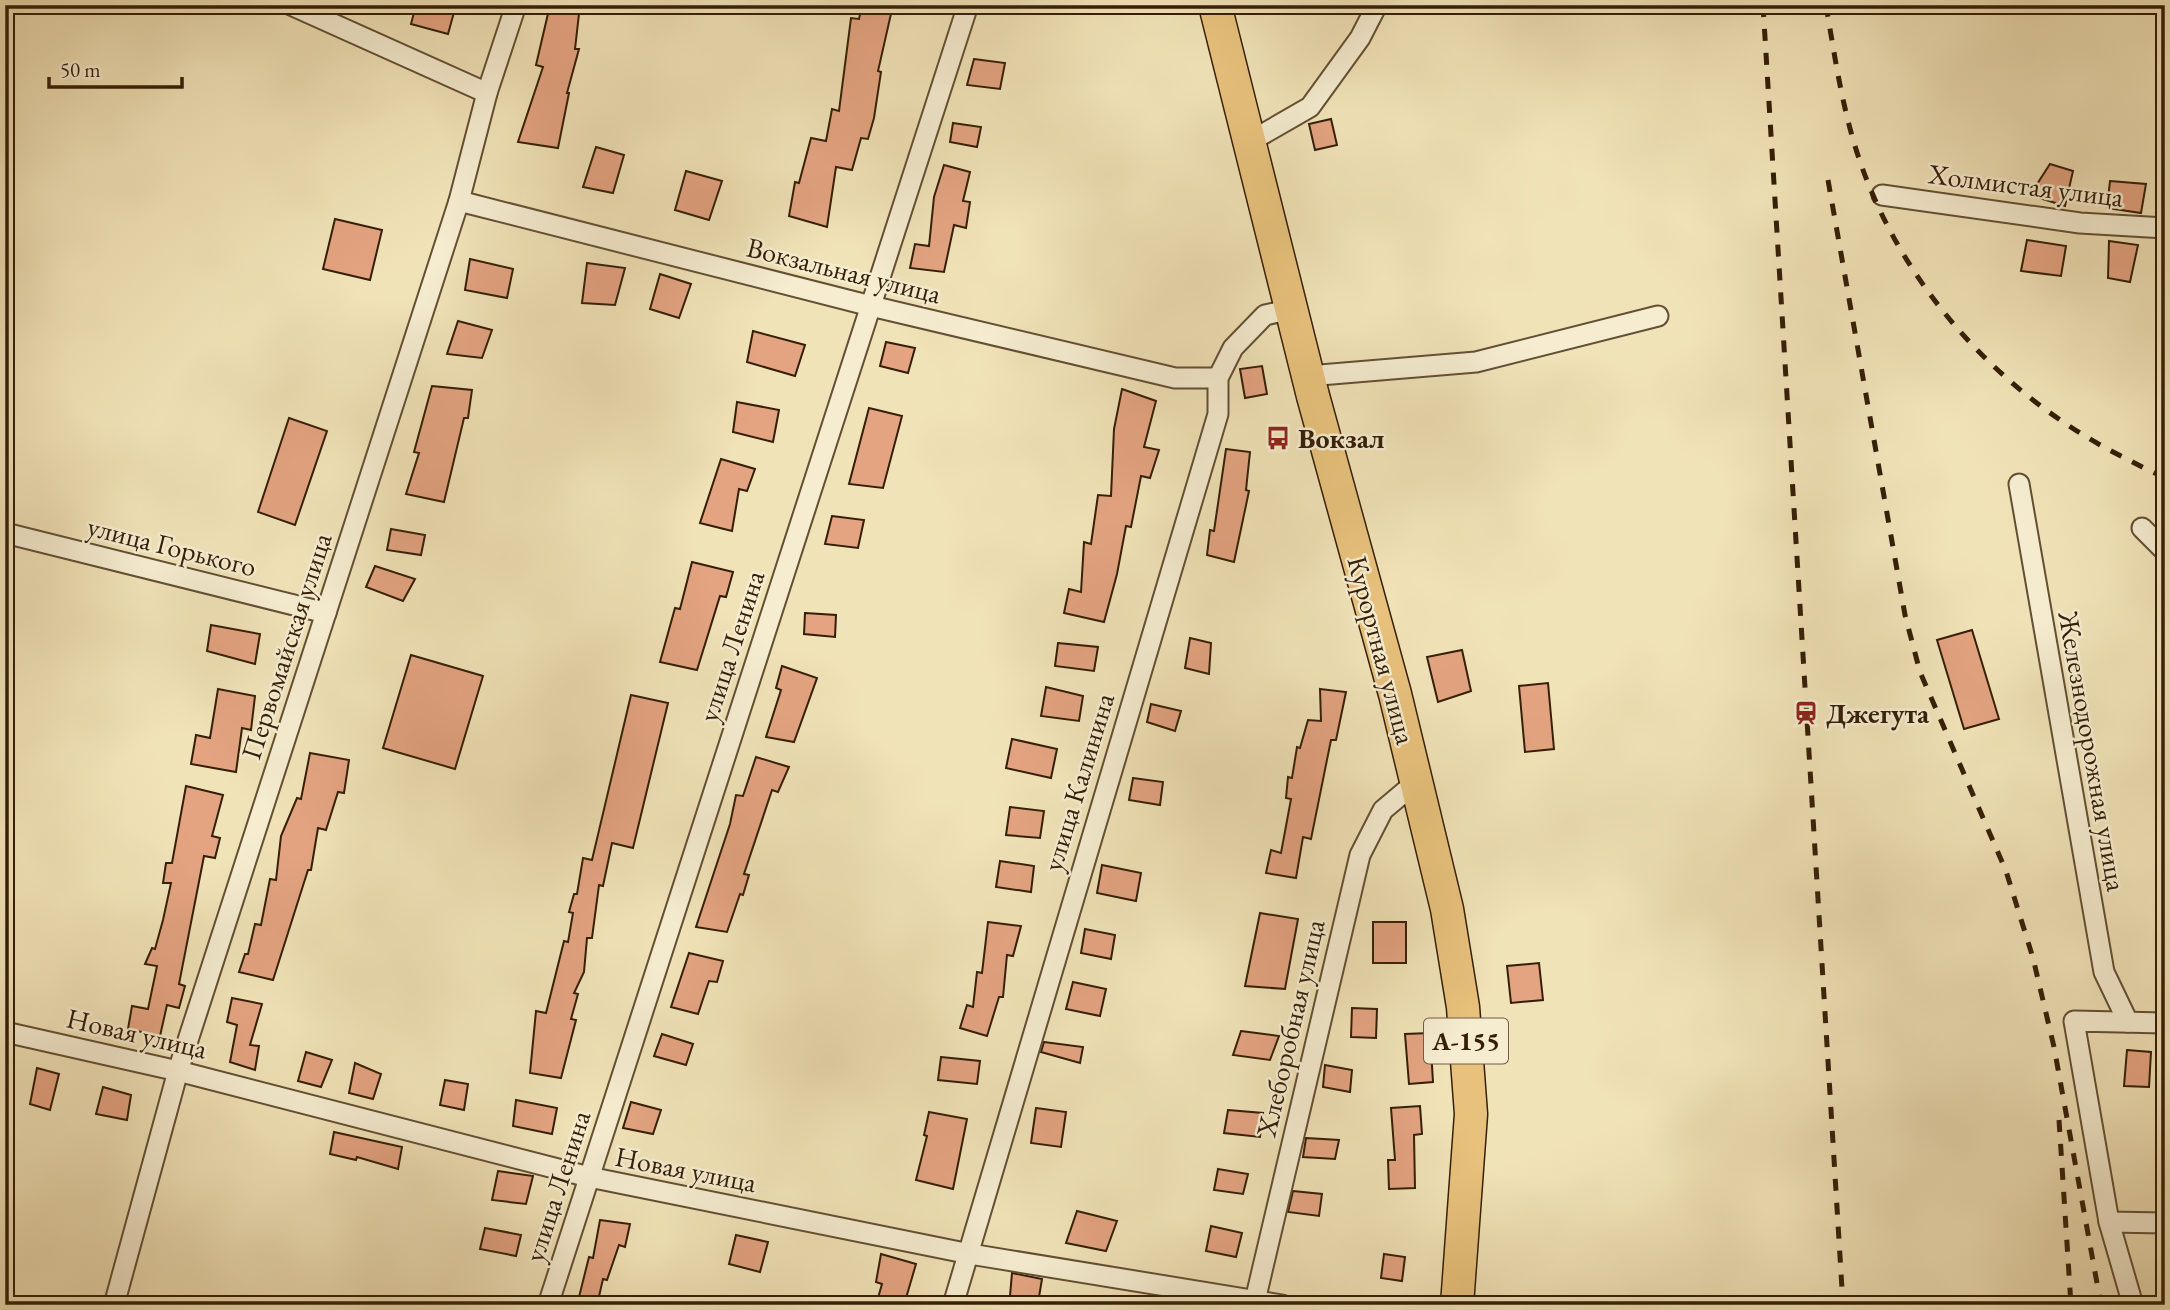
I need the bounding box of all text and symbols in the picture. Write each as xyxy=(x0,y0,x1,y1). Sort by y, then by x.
scale bar xyxy=(49,46,182,90)
text: 50 m xyxy=(60,56,101,83)
street label: Холмистая улица xyxy=(1925,155,2126,215)
street label: Вокзальная улица xyxy=(743,228,946,312)
place label: Вокзал xyxy=(1298,420,1385,456)
bus stop icon: Вокзал xyxy=(1264,424,1292,452)
street label: улица Горького xyxy=(84,508,260,584)
street label: Первомайская улица xyxy=(232,527,340,764)
street label: Курортная улица xyxy=(1340,552,1425,749)
street label: улица Ленина xyxy=(690,565,773,726)
street label: Железнодорожная улица xyxy=(2050,607,2136,895)
street label: улица Калинина xyxy=(1034,688,1122,875)
place label: Джегута xyxy=(1826,695,1930,731)
station icon: Джегута xyxy=(1792,699,1820,727)
street label: Хлеборобная улица xyxy=(1247,915,1333,1141)
street label: Новая улица xyxy=(63,999,212,1067)
road number: А-155 xyxy=(1424,1018,1508,1064)
street label: улица Ленина xyxy=(516,1105,599,1266)
street label: Новая улица xyxy=(612,1138,760,1200)

